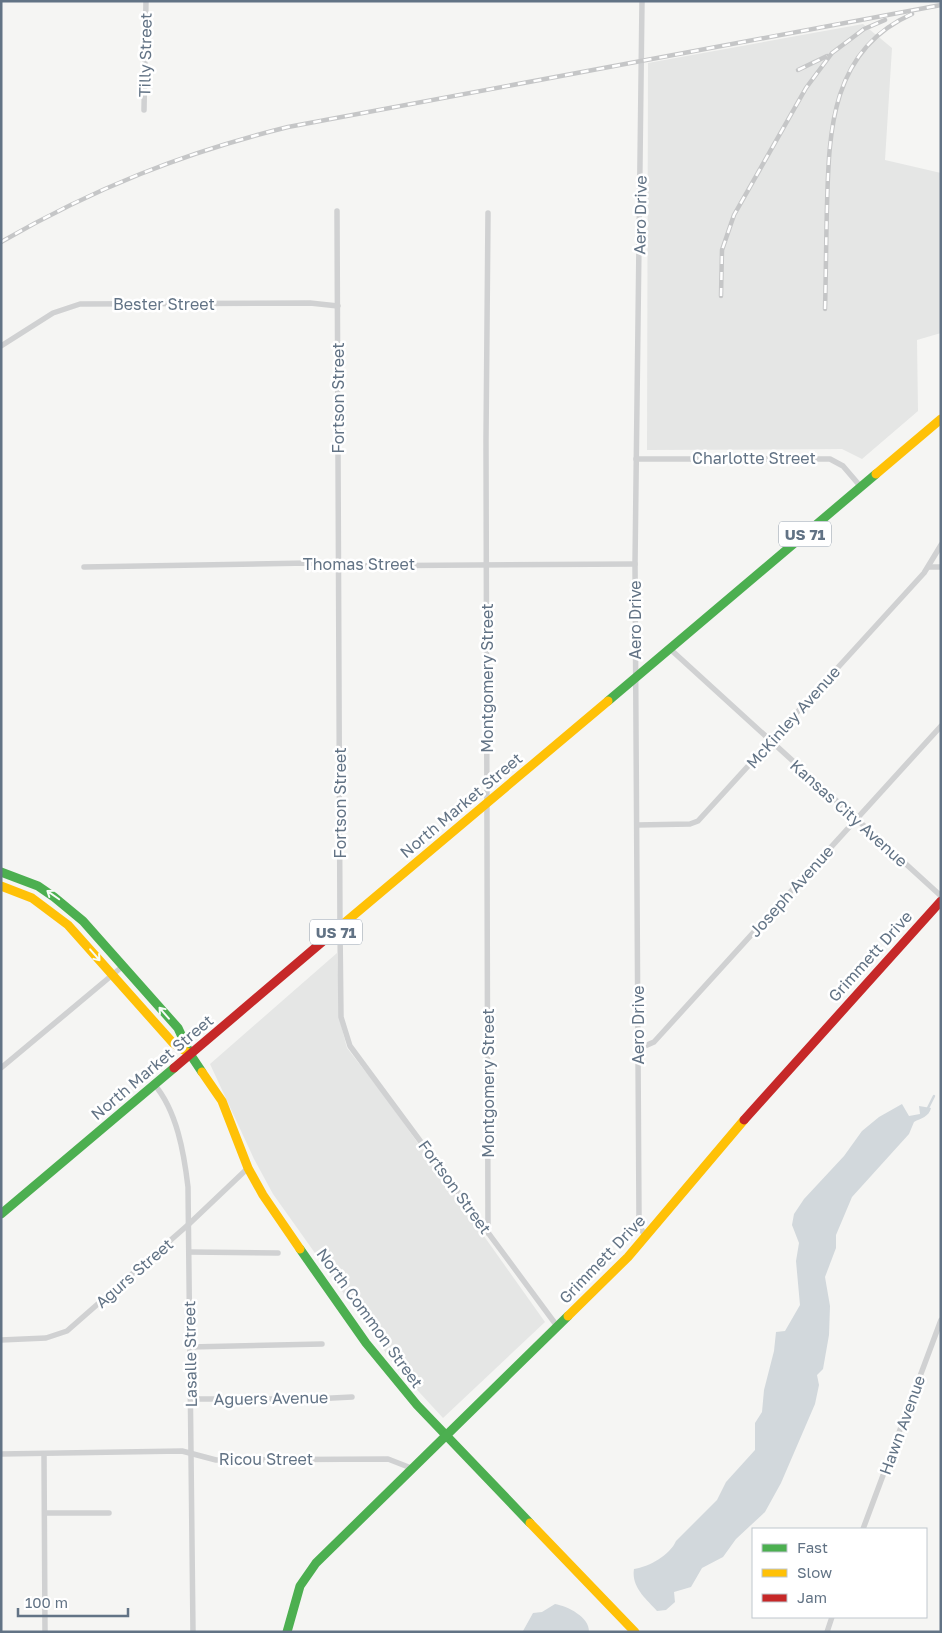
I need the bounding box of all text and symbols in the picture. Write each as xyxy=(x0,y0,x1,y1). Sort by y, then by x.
street label: Tilly Street xyxy=(134,13,156,97)
street label: Aero Drive xyxy=(629,175,651,255)
street label: Bester Street xyxy=(113,294,215,314)
street label: Fortson Street xyxy=(328,342,348,454)
street label: Charlotte Street xyxy=(692,448,816,468)
road number: US 71 xyxy=(779,522,831,546)
street label: Thomas Street xyxy=(303,554,415,574)
street label: Aero Drive xyxy=(625,580,645,660)
street label: Montgomery Street xyxy=(477,603,497,753)
street label: McKinley Avenue xyxy=(742,662,844,772)
street label: Fortson Street xyxy=(330,747,350,859)
street label: North Market Street xyxy=(396,748,526,862)
street label: Kansas City Avenue xyxy=(786,755,912,871)
street label: Joseph Avenue xyxy=(745,841,837,941)
one-way arrow xyxy=(46,890,60,900)
street label: Grimmett Drive xyxy=(824,906,916,1006)
road number: US 71 xyxy=(310,920,362,944)
one-way arrow xyxy=(90,948,101,961)
street label: Aero Drive xyxy=(628,985,648,1065)
one-way arrow xyxy=(159,1006,170,1019)
street label: Montgomery Street xyxy=(478,1008,498,1158)
street label: North Market Street xyxy=(87,1010,217,1124)
street label: Fortson Street xyxy=(414,1136,496,1238)
street label: Grimmett Drive xyxy=(555,1210,649,1308)
street label: Agurs Street xyxy=(91,1234,177,1312)
street label: North Common Street xyxy=(312,1244,428,1392)
street label: Lasalle Street xyxy=(179,1301,201,1407)
street label: Hawn Avenue xyxy=(875,1373,929,1477)
street label: Aguers Avenue xyxy=(214,1387,328,1409)
street label: Ricou Street xyxy=(219,1449,313,1469)
legend xyxy=(752,1528,927,1618)
text: Fast xyxy=(797,1538,828,1556)
text: Slow xyxy=(797,1563,832,1581)
scale bar xyxy=(18,1586,128,1618)
text: Jam xyxy=(797,1588,827,1606)
text: 100 m xyxy=(25,1593,68,1611)

